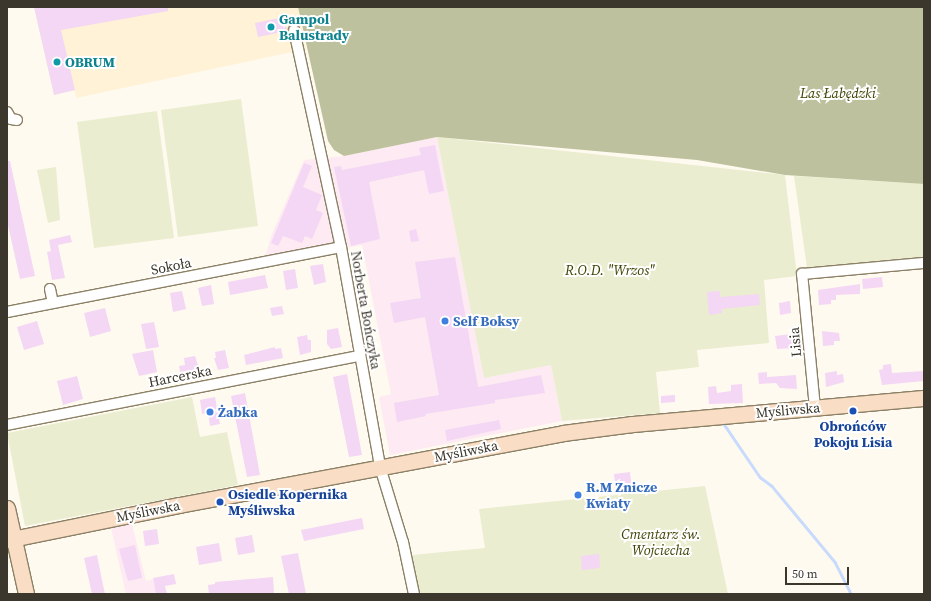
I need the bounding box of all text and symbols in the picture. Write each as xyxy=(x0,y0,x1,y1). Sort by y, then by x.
place label: Gampol Balustrady xyxy=(279,11,349,44)
marker: Gampol Balustrady xyxy=(266,22,276,32)
place label: OBRUM xyxy=(65,54,115,70)
marker: OBRUM xyxy=(52,57,62,67)
park label: Las Łabędzki xyxy=(800,85,876,101)
street label: Norberta Bończyka xyxy=(347,250,385,370)
street label: Sokoła xyxy=(149,254,193,278)
park label: R.O.D. "Wrzos" xyxy=(565,262,655,278)
place label: Self Boksy xyxy=(453,313,519,329)
marker: Self Boksy xyxy=(440,316,450,326)
street label: Lisia xyxy=(785,326,805,358)
street label: Harcerska xyxy=(147,362,213,390)
street label: Myśliwska xyxy=(755,399,821,421)
place label: Żabka xyxy=(218,404,258,420)
marker: Obrońców Pokoju Lisia xyxy=(848,406,858,416)
marker: Żabka xyxy=(205,407,215,417)
place label: Obrońców Pokoju Lisia xyxy=(814,418,892,450)
street label: Myśliwska xyxy=(433,437,499,465)
place label: R.M Znicze Kwiaty xyxy=(586,479,657,512)
place label: Osiedle Kopernika Myśliwska xyxy=(228,486,347,518)
marker: R.M Znicze Kwiaty xyxy=(573,490,583,500)
street label: Myśliwska xyxy=(115,497,181,525)
marker: Osiedle Kopernika Myśliwska xyxy=(215,497,225,507)
park label: Cmentarz św. Wojciecha xyxy=(621,526,701,558)
scale bar xyxy=(787,559,851,585)
text: 50 m xyxy=(792,566,818,582)

